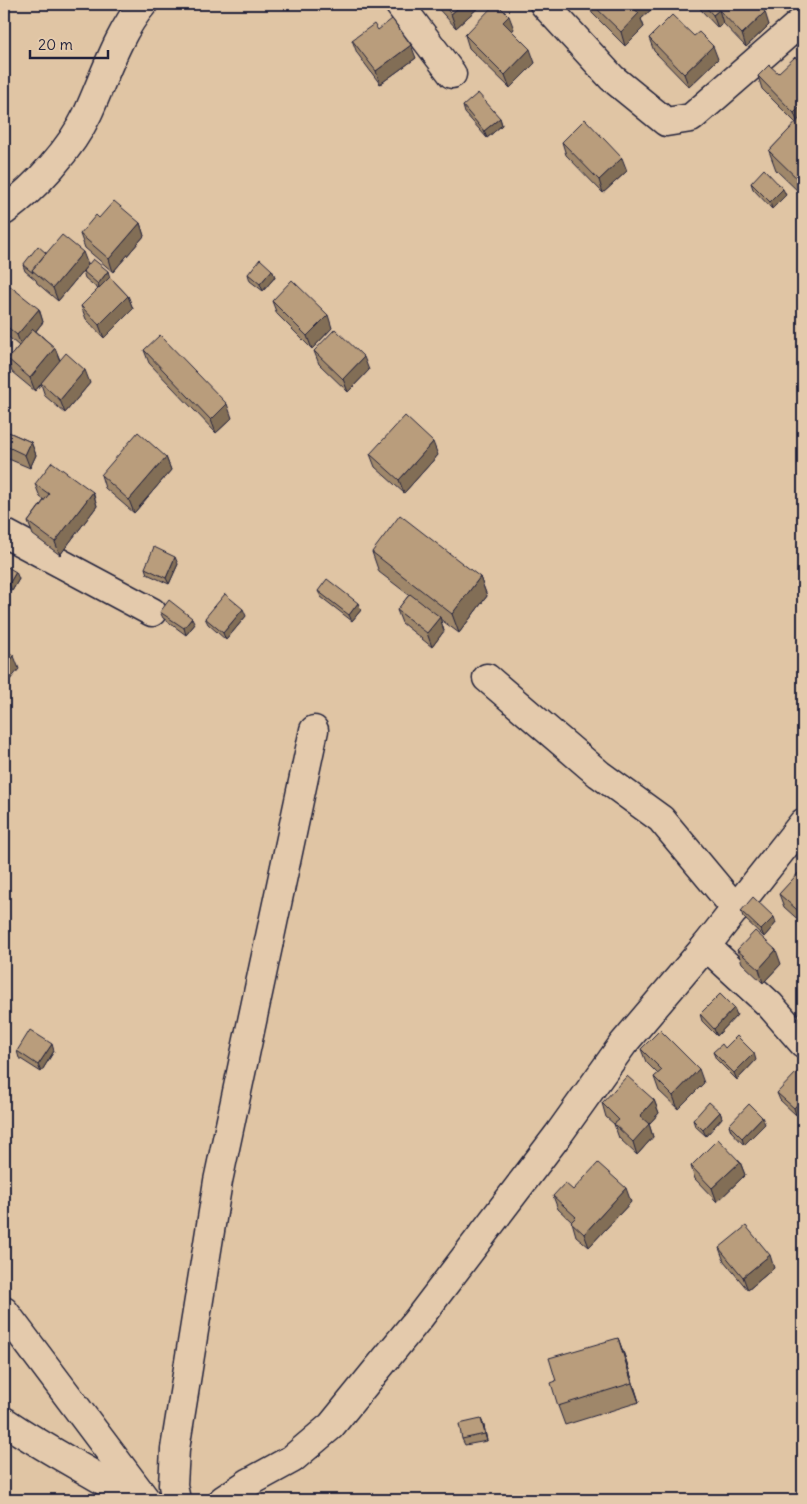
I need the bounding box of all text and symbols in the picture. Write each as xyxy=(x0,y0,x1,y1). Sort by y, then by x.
scale bar xyxy=(30,28,108,60)
text: 20 m xyxy=(38,35,73,54)

